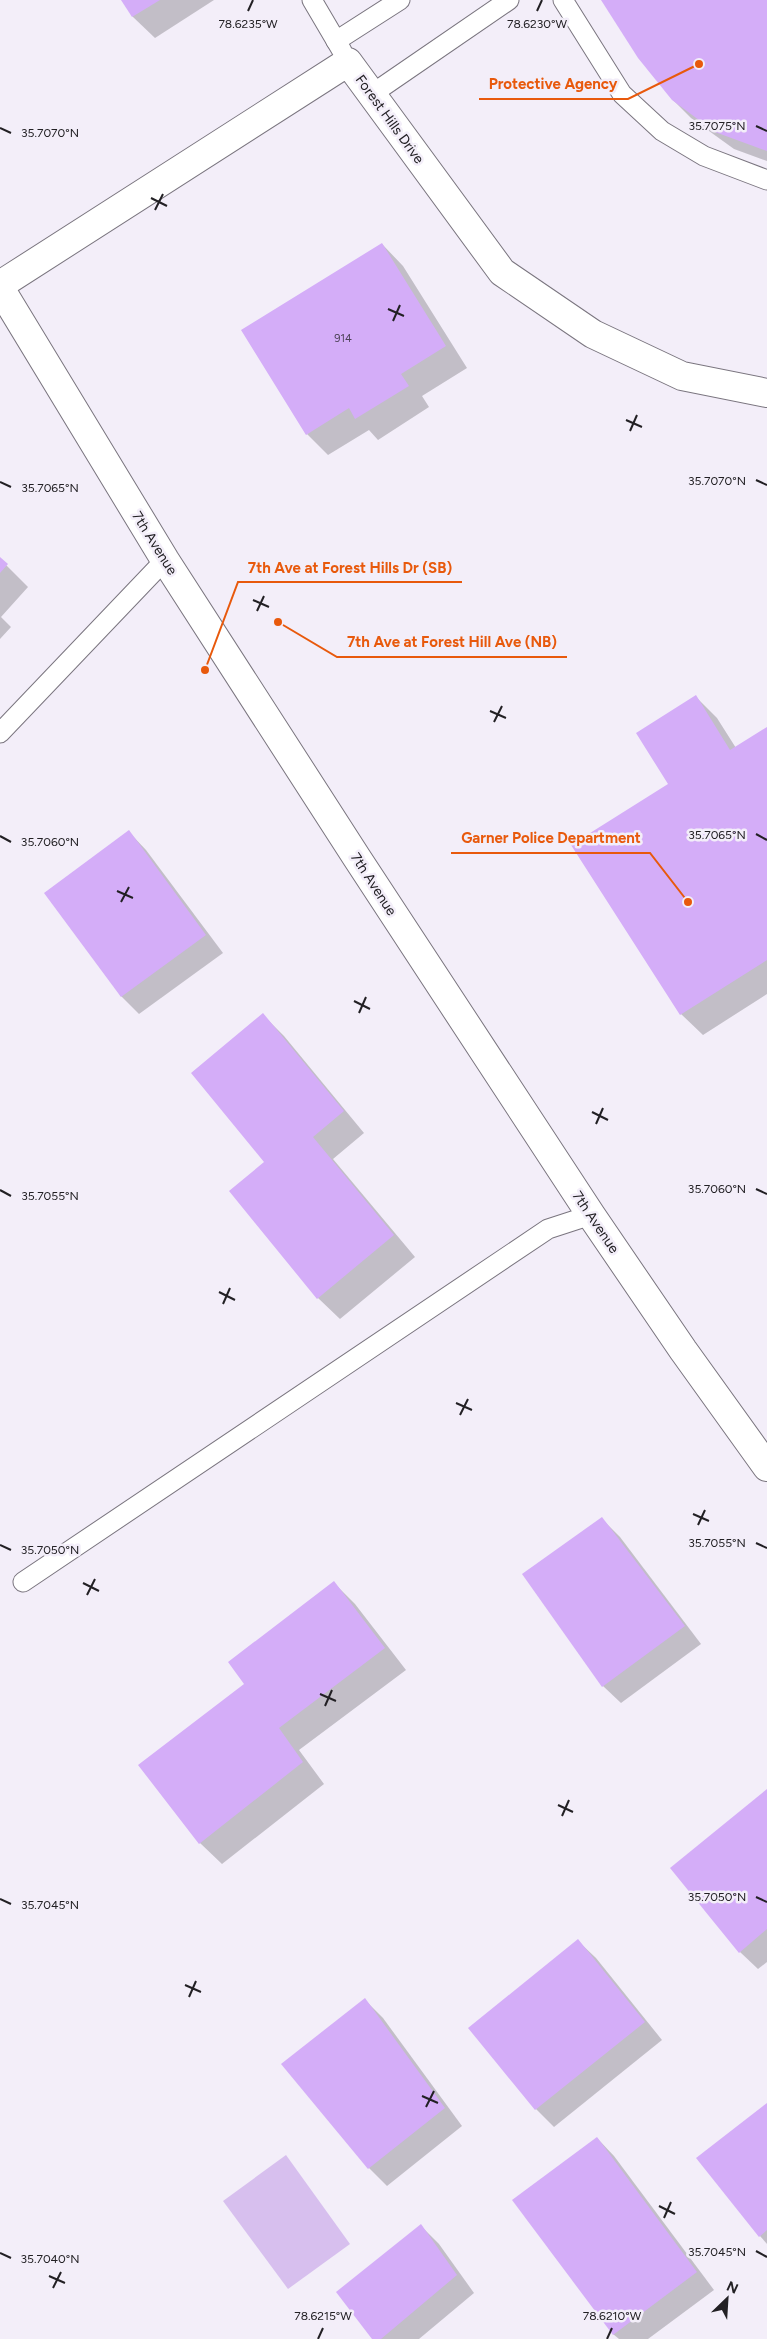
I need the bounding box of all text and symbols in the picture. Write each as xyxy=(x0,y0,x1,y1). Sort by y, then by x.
text: 78.6235°W xyxy=(218,17,278,31)
text: 78.6230°W xyxy=(507,17,567,31)
callout: Protective Agency xyxy=(479,69,628,99)
street label: Forest Hills Drive xyxy=(352,72,428,167)
text: Protective Agency xyxy=(489,75,618,93)
text: 35.7075°N xyxy=(688,119,746,133)
text: 35.7070°N xyxy=(21,126,79,140)
house number: 914 xyxy=(334,332,352,345)
text: 35.7070°N xyxy=(688,474,746,488)
text: 35.7065°N xyxy=(21,481,79,495)
street label: 7th Avenue xyxy=(128,508,181,578)
callout: 7th Ave at Forest Hills Dr (SB) xyxy=(238,552,462,582)
text: 7th Ave at Forest Hills Dr (SB) xyxy=(248,559,452,577)
callout: 7th Ave at Forest Hill Ave (NB) xyxy=(337,627,567,657)
text: 7th Ave at Forest Hill Ave (NB) xyxy=(347,633,557,651)
callout: Garner Police Department xyxy=(451,823,650,853)
text: 35.7065°N xyxy=(688,828,746,842)
text: Garner Police Department xyxy=(461,829,641,847)
text: 35.7060°N xyxy=(21,835,79,849)
street label: 7th Avenue xyxy=(347,850,400,919)
text: 35.7060°N xyxy=(688,1182,746,1196)
street label: 7th Avenue xyxy=(569,1188,623,1257)
text: 35.7055°N xyxy=(21,1189,79,1203)
text: 35.7055°N xyxy=(688,1536,746,1550)
text: 35.7050°N xyxy=(21,1543,79,1557)
text: 35.7050°N xyxy=(688,1890,746,1904)
text: 35.7045°N xyxy=(21,1898,79,1912)
text: 35.7045°N xyxy=(688,2245,746,2259)
text: 35.7040°N xyxy=(21,2252,79,2266)
north arrow xyxy=(702,2274,752,2324)
text: N xyxy=(724,2278,741,2298)
text: 78.6215°W xyxy=(294,2309,352,2323)
text: 78.6210°W xyxy=(583,2309,642,2323)

